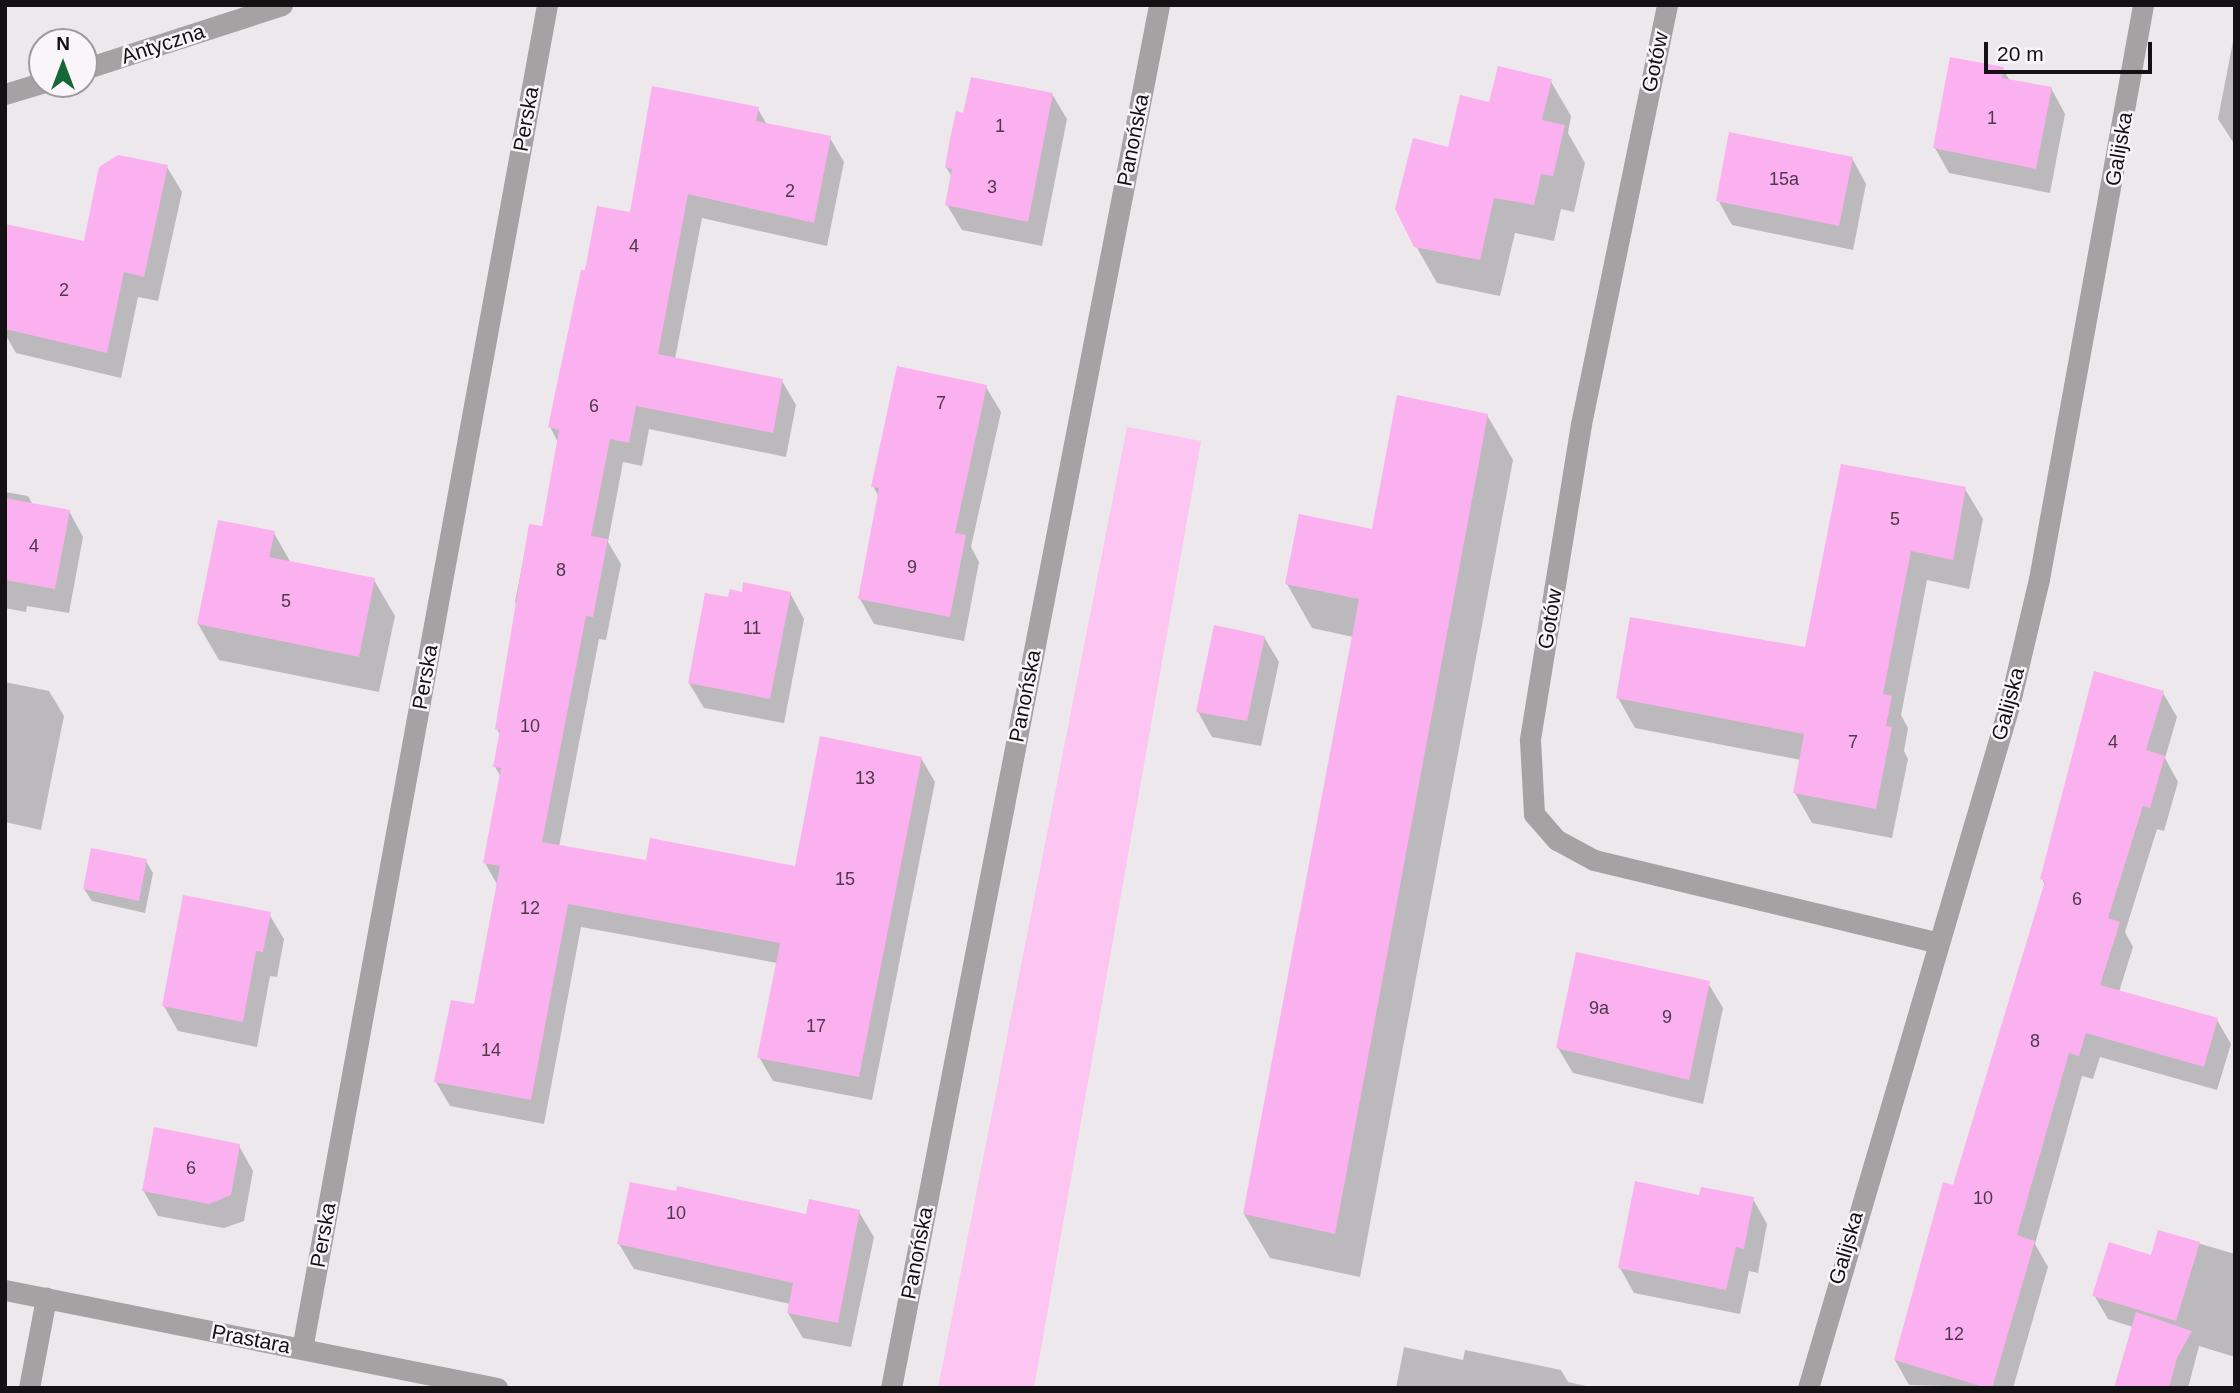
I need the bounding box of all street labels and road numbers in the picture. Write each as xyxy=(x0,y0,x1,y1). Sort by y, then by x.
street label: Antyczna xyxy=(118,19,208,69)
street label: Gotów xyxy=(1636,30,1674,94)
street label: Perska xyxy=(508,85,544,153)
street label: Panońska xyxy=(1112,92,1154,188)
street label: Galijska xyxy=(2100,110,2138,188)
street label: Gotów xyxy=(1533,587,1567,651)
street label: Perska xyxy=(407,643,443,711)
street label: Panońska xyxy=(1004,648,1046,744)
street label: Galijska xyxy=(1986,665,2030,743)
street label: Perska xyxy=(305,1201,341,1269)
street label: Panońska xyxy=(896,1205,938,1301)
street label: Galijska xyxy=(1824,1209,1868,1287)
street label: Prastara xyxy=(210,1319,292,1359)

